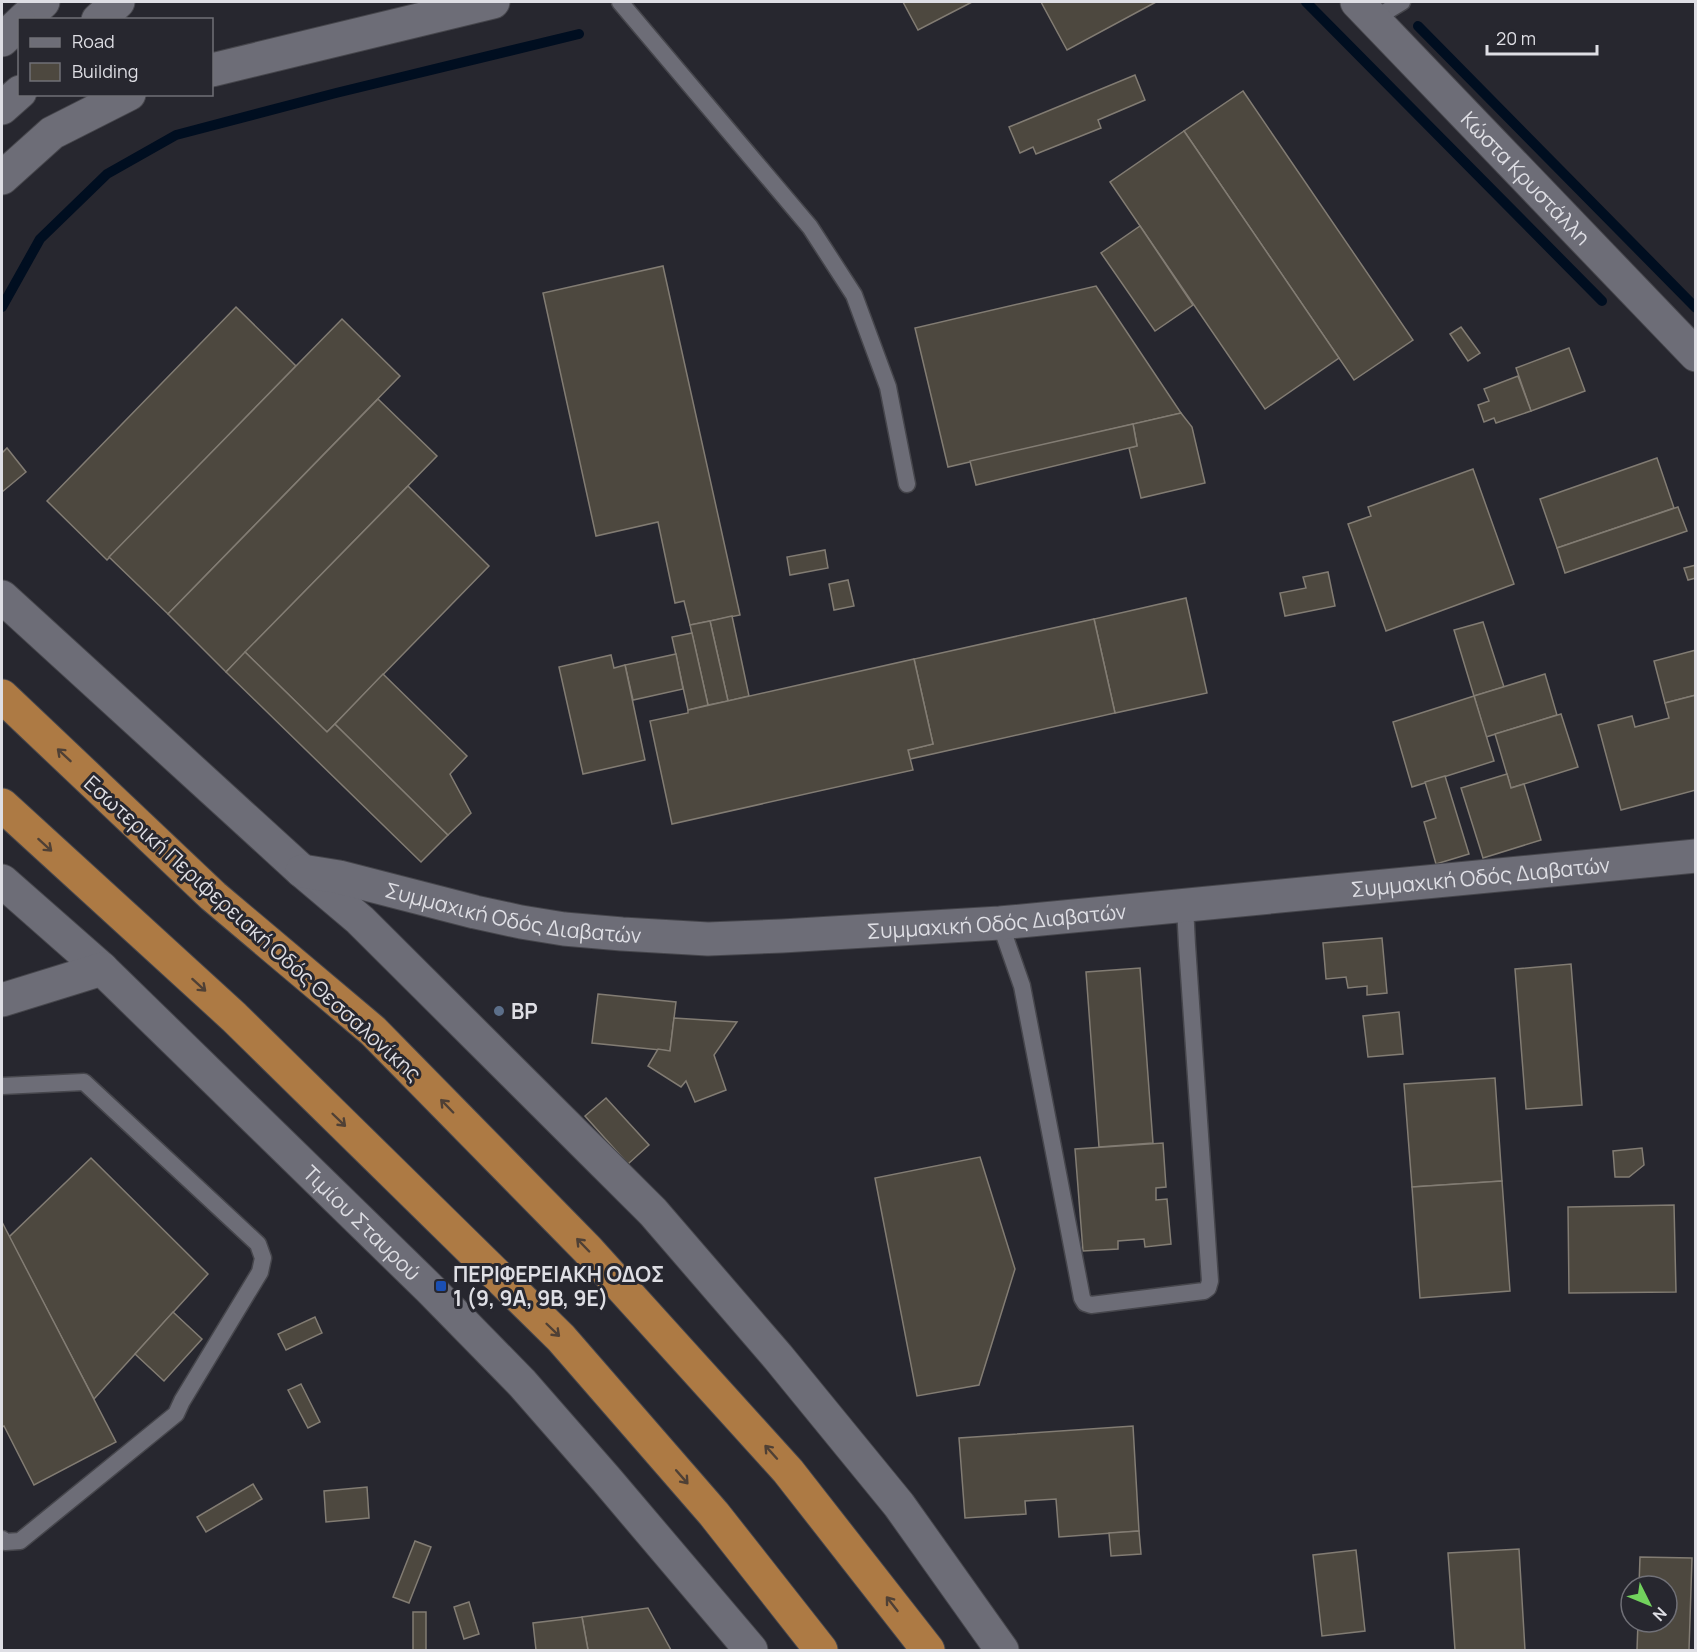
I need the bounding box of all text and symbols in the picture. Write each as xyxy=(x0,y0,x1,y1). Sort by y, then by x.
legend xyxy=(18,18,213,96)
scale bar xyxy=(1487,18,1596,56)
text: 20 m xyxy=(1496,26,1536,50)
text: Road xyxy=(72,29,115,53)
text: Building xyxy=(72,59,138,83)
street label: Κώστα Κρυστάλλη xyxy=(1455,105,1597,251)
one-way arrow xyxy=(56,748,71,762)
street label: Εσωτερική Περιφερειακή Οδός Θεσσαλονίκης xyxy=(78,769,428,1087)
one-way arrow xyxy=(37,837,52,851)
street label: Συμμαχική Οδός Διαβατών xyxy=(1350,850,1612,903)
street label: Συμμαχική Οδός Διαβατών xyxy=(382,875,642,949)
street label: Συμμαχική Οδός Διαβατών xyxy=(866,897,1128,945)
one-way arrow xyxy=(191,978,206,992)
place label: BP xyxy=(511,997,538,1025)
marker: BP xyxy=(492,1004,506,1018)
one-way arrow xyxy=(439,1099,454,1114)
one-way arrow xyxy=(332,1112,347,1127)
street label: Τιμίου Σταυρού xyxy=(297,1159,427,1286)
one-way arrow xyxy=(576,1238,590,1253)
place label: ΠΕΡΙΦΕΡΕΙΑΚΗ ΟΔΟΣ 1 (9, 9Α, 9Β, 9Ε) xyxy=(453,1260,664,1312)
marker: ΠΕΡΙΦΕΡΕΙΑΚΗ ΟΔΟΣ 1 (9, 9Α, 9Β, 9Ε) xyxy=(434,1279,448,1293)
one-way arrow xyxy=(546,1322,561,1337)
one-way arrow xyxy=(764,1445,778,1460)
one-way arrow xyxy=(675,1469,688,1485)
north arrow xyxy=(1619,1574,1679,1634)
one-way arrow xyxy=(886,1597,898,1613)
text: N xyxy=(1648,1603,1672,1626)

